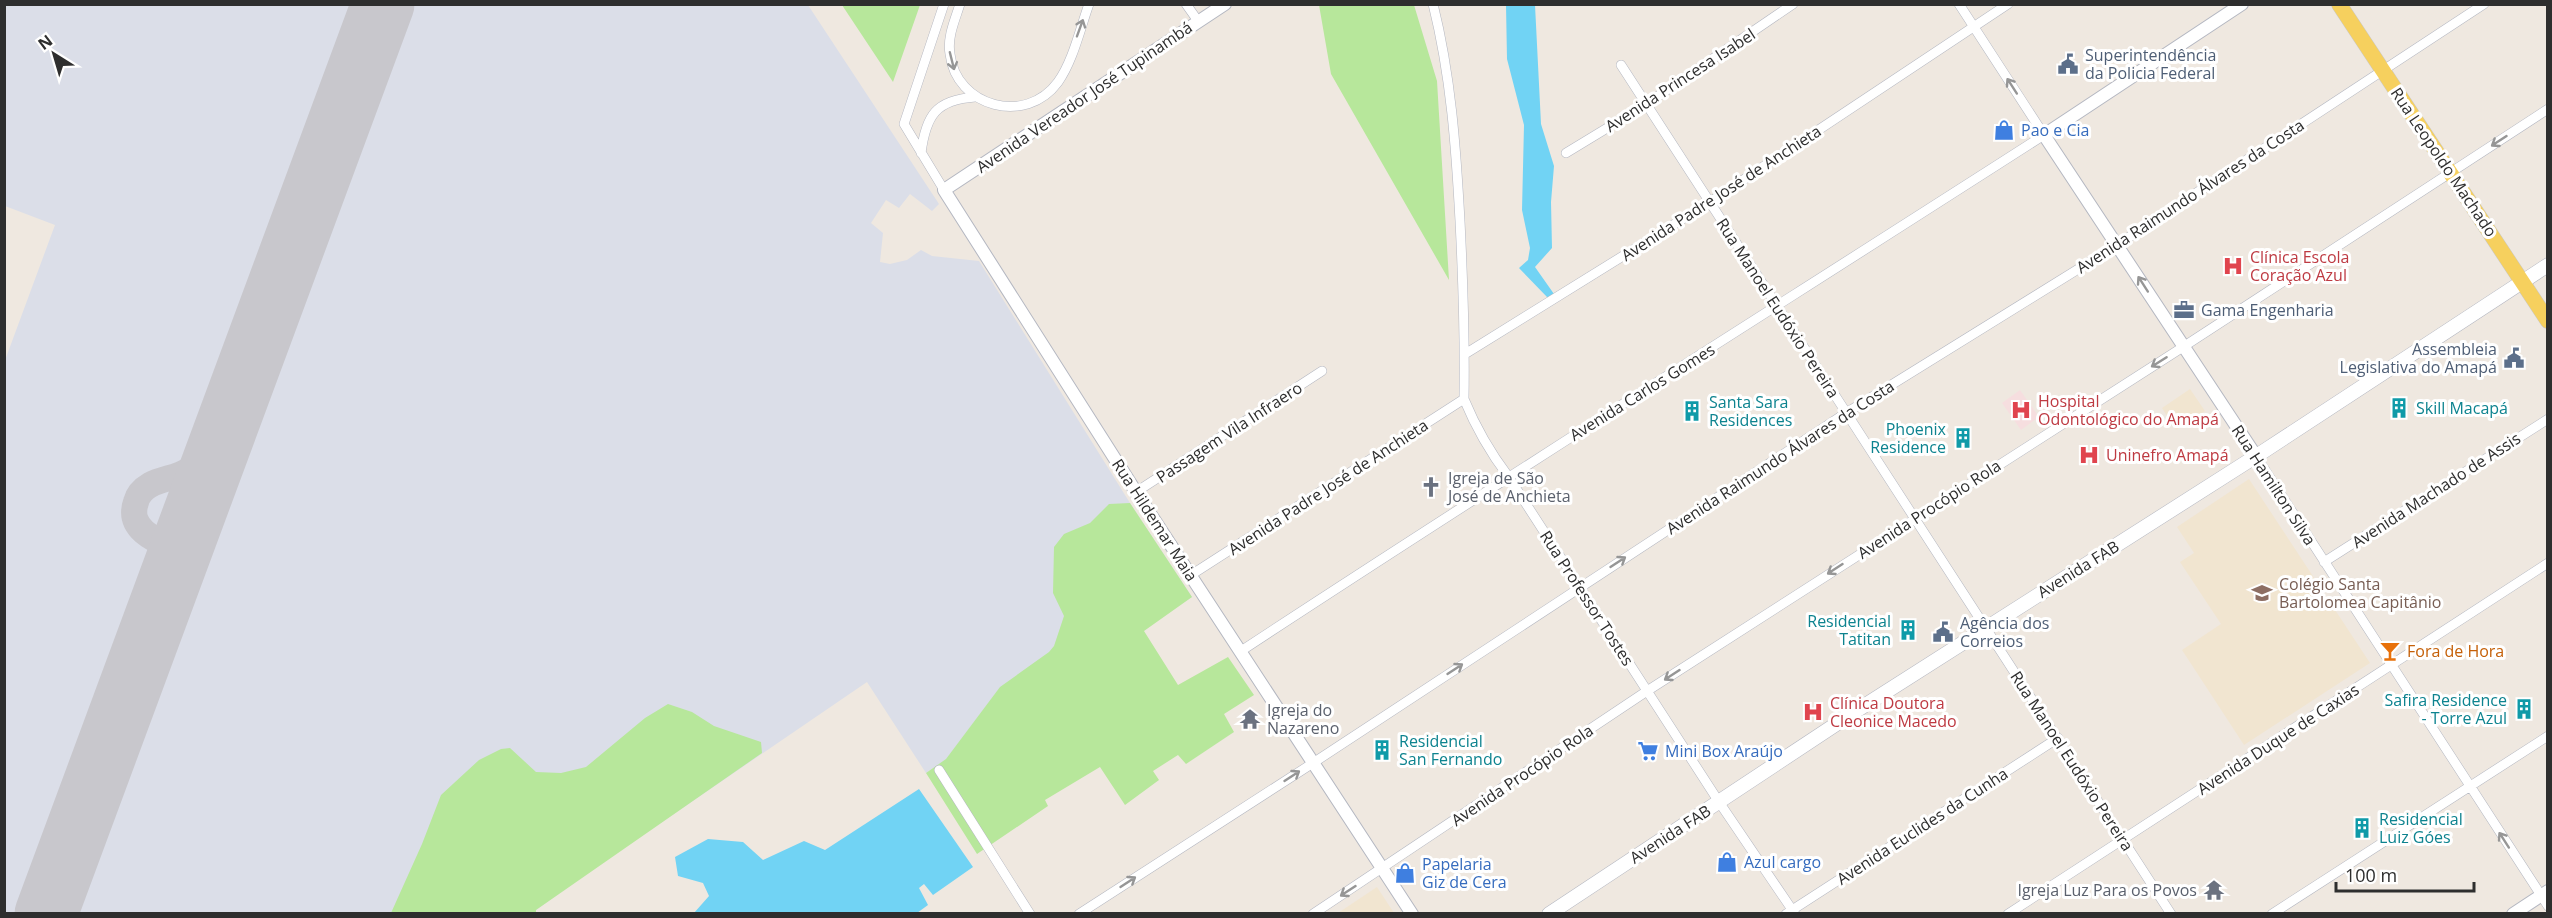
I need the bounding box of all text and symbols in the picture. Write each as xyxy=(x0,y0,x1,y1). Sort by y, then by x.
street label: Avenida Vereador José Tupinambá xyxy=(972,16,1196,178)
one-way arrow xyxy=(1076,19,1087,38)
street label: Avenida Princesa Isabel xyxy=(1601,23,1759,137)
north arrow xyxy=(24,24,84,84)
text: N xyxy=(33,29,57,55)
place label: Superintendência da Policia Federal xyxy=(2085,44,2216,84)
one-way arrow xyxy=(946,51,958,70)
public building icon: Superintendência da Policia Federal xyxy=(2056,52,2080,76)
one-way arrow xyxy=(2006,78,2018,95)
street label: Rua Leopoldo Machado xyxy=(2386,83,2502,241)
street label: Avenida Raimundo Álvares da Costa xyxy=(2072,114,2308,278)
shop icon: Pao e Cia xyxy=(1992,118,2016,142)
place label: Pao e Cia xyxy=(2021,119,2089,141)
street label: Avenida Padre José de Anchieta xyxy=(1617,120,1825,266)
one-way arrow xyxy=(2490,135,2507,148)
street label: Rua Manoel Eudóxio Pereira xyxy=(1711,214,1845,402)
place label: Clínica Escola Coração Azul xyxy=(2250,246,2349,286)
hospital icon: Clínica Escola Coração Azul xyxy=(2221,254,2245,278)
one-way arrow xyxy=(2137,277,2149,293)
office icon: Gama Engenharia xyxy=(2172,298,2196,322)
place label: Gama Engenharia xyxy=(2201,299,2334,321)
street label: Avenida Carlos Gomes xyxy=(1565,338,1719,446)
place label: Assembleia Legislativa do Amapá xyxy=(2340,338,2497,378)
public building icon: Assembleia Legislativa do Amapá xyxy=(2502,346,2526,370)
one-way arrow xyxy=(2151,357,2168,369)
street label: Avenida Raimundo Álvares da Costa xyxy=(1662,375,1898,539)
street label: Passagem Vila Infraero xyxy=(1152,376,1306,488)
place label: Hospital Odontológico do Amapá xyxy=(2038,390,2219,430)
place label: Santa Sara Residences xyxy=(1709,391,1792,431)
building icon: Skill Macapá xyxy=(2387,396,2411,420)
place label: Skill Macapá xyxy=(2416,397,2508,419)
hospital icon: Hospital Odontológico do Amapá xyxy=(2009,398,2033,422)
building icon: Santa Sara Residences xyxy=(1680,399,1704,423)
street label: Avenida Padre José de Anchieta xyxy=(1224,414,1432,560)
place label: Phoenix Residence xyxy=(1870,418,1947,458)
street label: Rua Hamilton Silva xyxy=(2227,421,2321,549)
building icon: Phoenix Residence xyxy=(1951,426,1975,450)
street label: Avenida Machado de Assis xyxy=(2347,427,2525,553)
hospital icon: Uninefro Amapá xyxy=(2077,443,2101,467)
place label: Uninefro Amapá xyxy=(2106,444,2229,466)
street label: Rua Hildemar Maia xyxy=(1107,454,1203,586)
street label: Avenida Procópio Rola xyxy=(1853,454,2005,564)
place label: Igreja de São José de Anchieta xyxy=(1446,467,1571,507)
church icon: Igreja de São José de Anchieta xyxy=(1419,475,1443,499)
street label: Rua Professor Tostes xyxy=(1535,526,1639,670)
street label: Avenida FAB xyxy=(2033,535,2123,603)
one-way arrow xyxy=(1610,556,1627,569)
one-way arrow xyxy=(1827,563,1844,575)
place label: Colégio Santa Bartolomea Capitânio xyxy=(2279,573,2441,613)
school or university icon: Colégio Santa Bartolomea Capitânio xyxy=(2250,581,2274,605)
place label: Residencial Tatitan xyxy=(1807,610,1891,650)
place label: Agência dos Correios xyxy=(1960,612,2049,652)
building icon: Residencial Tatitan xyxy=(1896,618,1920,642)
public building icon: Agência dos Correios xyxy=(1931,620,1955,644)
bar icon: Fora de Hora xyxy=(2378,639,2402,663)
place label: Fora de Hora xyxy=(2407,640,2504,662)
one-way arrow xyxy=(1447,663,1464,676)
street label: Rua Manoel Eudóxio Pereira xyxy=(2005,667,2139,855)
one-way arrow xyxy=(1663,668,1680,681)
street label: Avenida Duque de Caxias xyxy=(2193,678,2363,800)
place label: Safira Residence - Torre Azul xyxy=(2385,689,2507,729)
place label: Clínica Doutora Cleonice Macedo xyxy=(1830,692,1957,732)
building icon: Safira Residence - Torre Azul xyxy=(2512,697,2536,721)
place label: Igreja do Nazareno xyxy=(1267,699,1339,739)
hospital icon: Clínica Doutora Cleonice Macedo xyxy=(1801,700,1825,724)
temple icon: Igreja do Nazareno xyxy=(1238,707,1262,731)
street label: Avenida Procópio Rola xyxy=(1447,719,1597,831)
place label: Residencial San Fernando xyxy=(1399,730,1502,770)
building icon: Residencial San Fernando xyxy=(1370,738,1394,762)
supermarket icon: Mini Box Araújo xyxy=(1636,739,1660,763)
place label: Mini Box Araújo xyxy=(1665,740,1783,762)
street label: Avenida Euclides da Cunha xyxy=(1832,762,2012,890)
one-way arrow xyxy=(1284,770,1301,783)
street label: Avenida FAB xyxy=(1625,800,1715,868)
place label: Residencial Luiz Góes xyxy=(2379,808,2463,848)
building icon: Residencial Luiz Góes xyxy=(2350,816,2374,840)
one-way arrow xyxy=(2498,832,2510,848)
shop icon: Azul cargo xyxy=(1715,850,1739,874)
place label: Azul cargo xyxy=(1744,851,1821,873)
place label: Papelaria Giz de Cera xyxy=(1422,853,1507,893)
scale bar xyxy=(2336,855,2474,893)
shop icon: Papelaria Giz de Cera xyxy=(1393,861,1417,885)
text: 100 m xyxy=(2345,863,2397,887)
one-way arrow xyxy=(1120,876,1136,888)
temple icon: Igreja Luz Para os Povos xyxy=(2202,878,2226,902)
place label: Igreja Luz Para os Povos xyxy=(2017,879,2197,901)
one-way arrow xyxy=(1340,886,1357,898)

